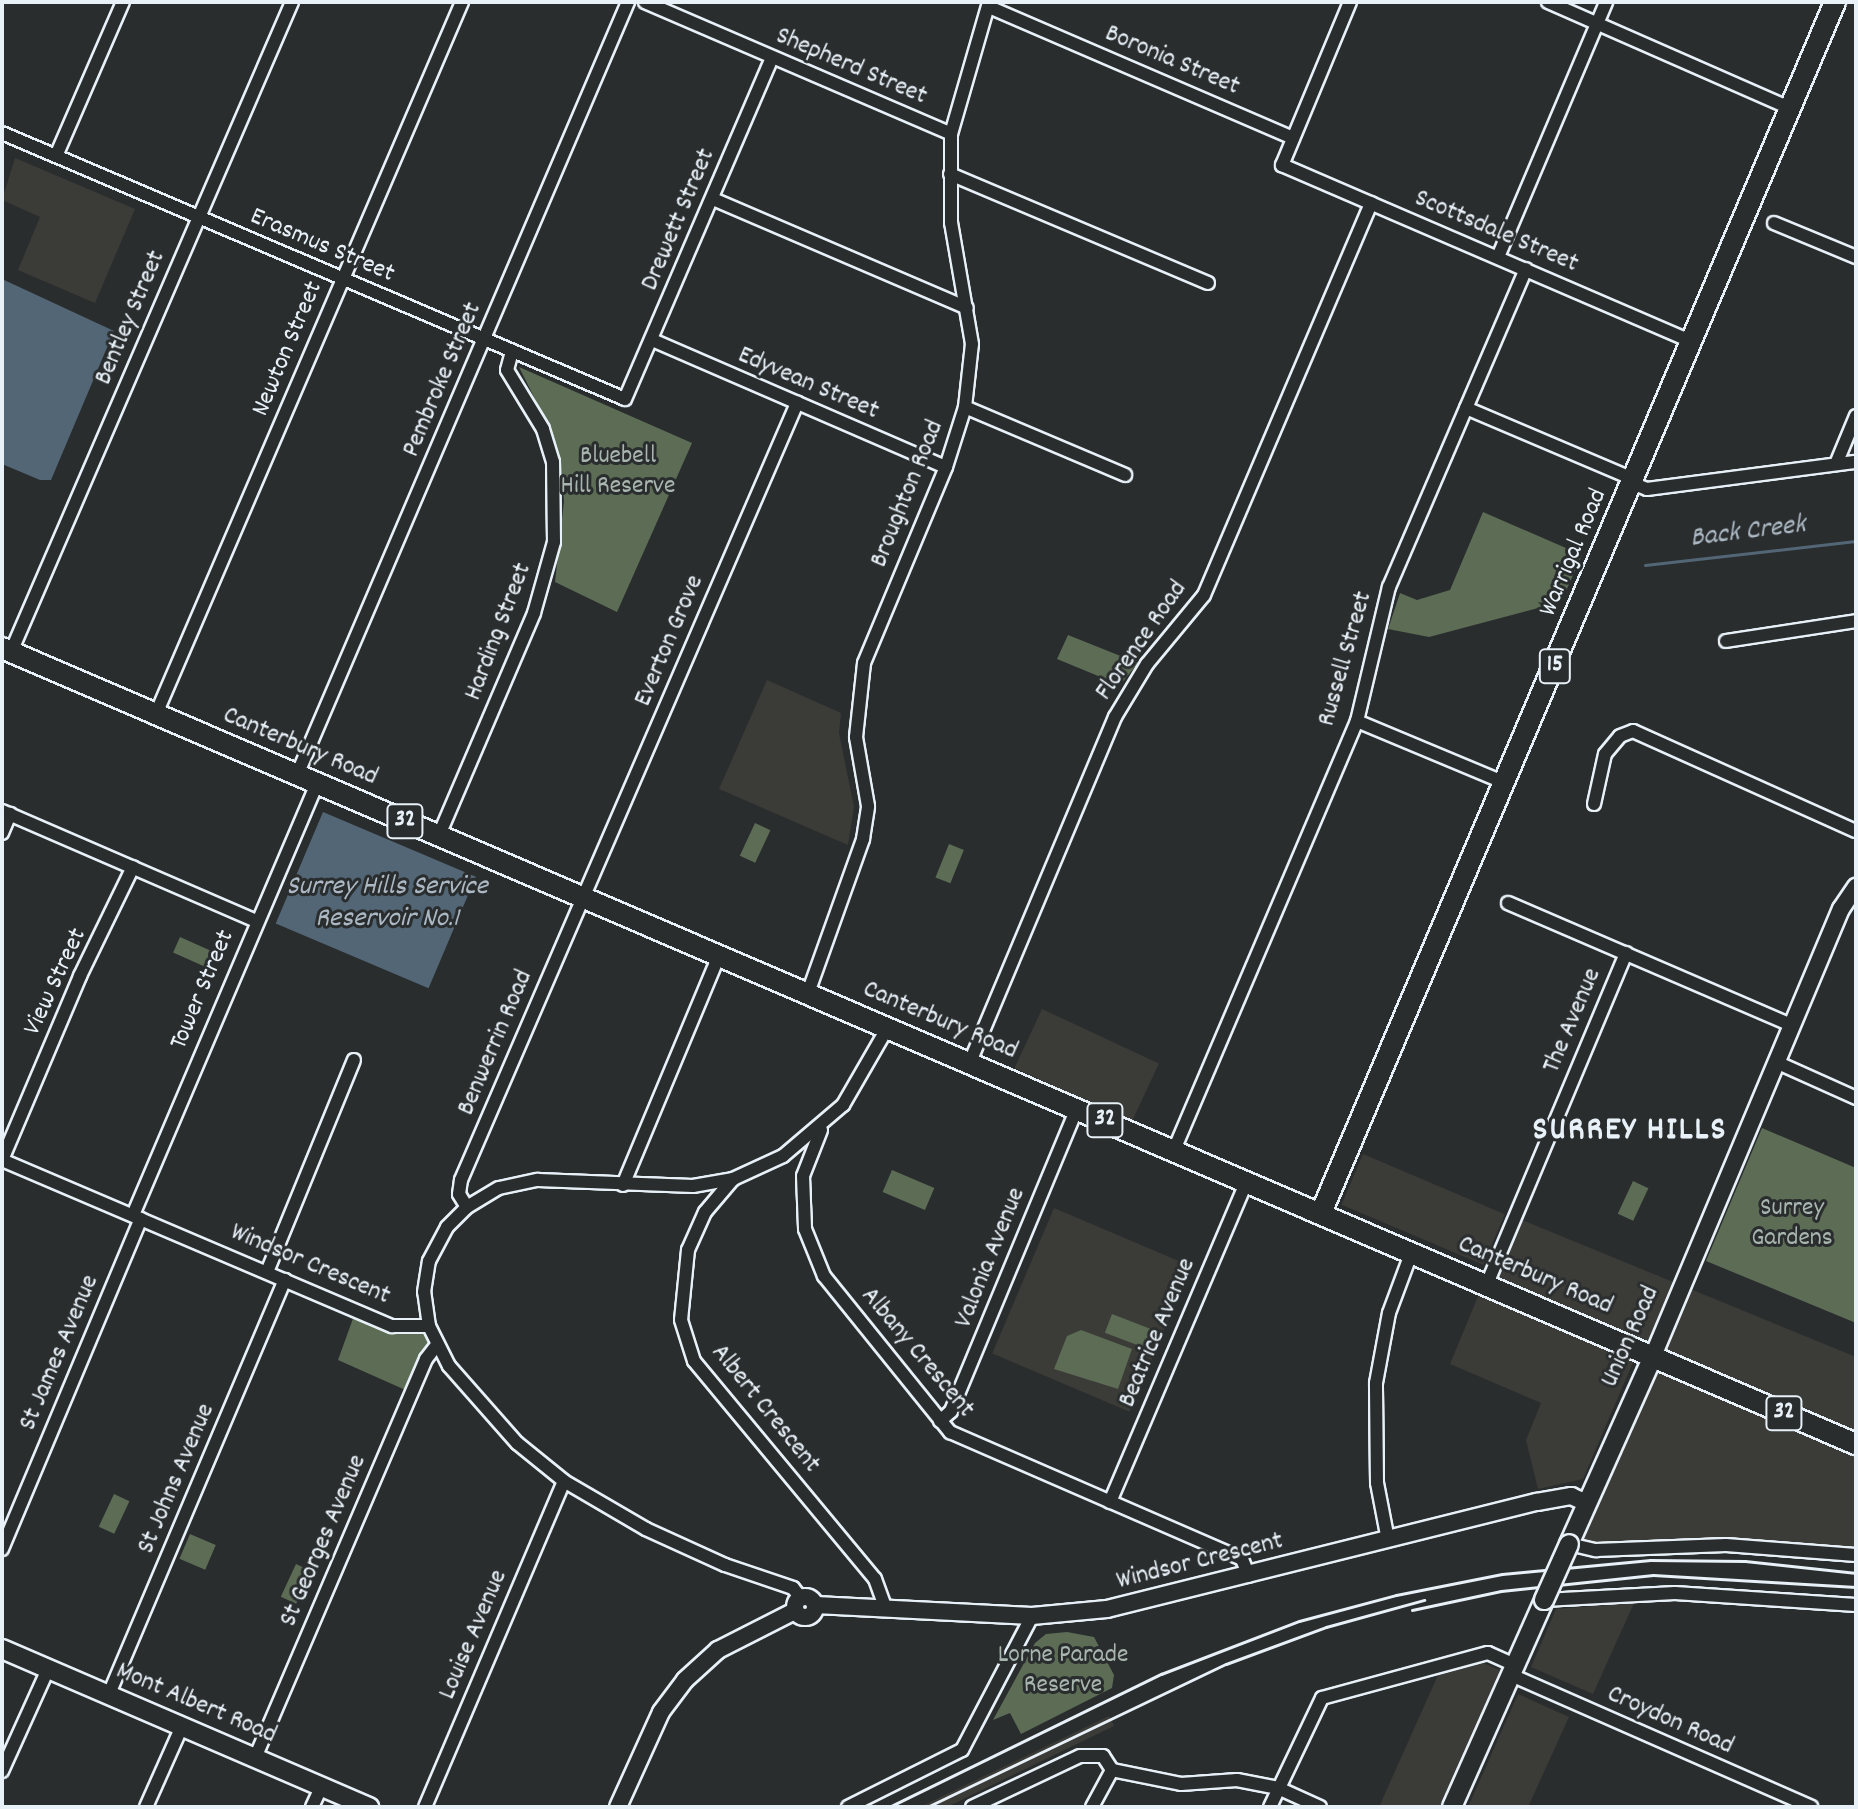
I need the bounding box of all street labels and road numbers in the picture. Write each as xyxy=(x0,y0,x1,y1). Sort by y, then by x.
street label: Boronia Street xyxy=(1100,19,1244,103)
street label: Shepherd Street xyxy=(771,21,931,113)
street label: Drewett Street xyxy=(635,144,723,296)
street label: Scottsdale Street xyxy=(1409,183,1583,281)
street label: Erasmus Street xyxy=(245,202,399,290)
street label: Bentley Street xyxy=(89,246,173,390)
street label: Newton Street xyxy=(246,277,330,421)
street label: Pembroke Street xyxy=(396,298,490,462)
street label: Edyvean Street xyxy=(733,340,883,428)
street label: Broughton Road xyxy=(864,416,952,572)
street label: Warrigal Road xyxy=(1533,485,1615,621)
street label: Harding Street xyxy=(459,559,539,705)
street label: Everton Grove xyxy=(628,571,712,711)
street label: Florence Road xyxy=(1089,575,1195,707)
street label: Russell Street xyxy=(1312,588,1380,730)
road number: 15 xyxy=(1537,646,1573,686)
street label: Canterbury Road xyxy=(218,700,382,794)
road number: 32 xyxy=(385,801,425,841)
street label: View Street xyxy=(18,923,94,1041)
street label: Tower Street xyxy=(164,926,242,1054)
street label: The Avenue xyxy=(1537,964,1609,1078)
street label: Benwerrin Road xyxy=(451,966,541,1120)
street label: Canterbury Road xyxy=(858,974,1022,1068)
road number: 32 xyxy=(1085,1100,1125,1140)
street label: Valonia Avenue xyxy=(949,1183,1033,1333)
street label: Windsor Crescent xyxy=(225,1217,395,1313)
street label: Canterbury Road xyxy=(1453,1229,1617,1323)
street label: Beatrice Avenue xyxy=(1113,1254,1203,1412)
street label: St James Avenue xyxy=(13,1270,107,1436)
street label: Albany Crescent xyxy=(853,1281,981,1425)
street label: Union Road xyxy=(1595,1282,1667,1392)
street label: Albert Crescent xyxy=(704,1338,826,1480)
road number: 32 xyxy=(1764,1393,1804,1433)
street label: St Johns Avenue xyxy=(131,1399,223,1559)
street label: St Georges Avenue xyxy=(274,1450,374,1632)
street label: Windsor Crescent xyxy=(1114,1526,1286,1598)
street label: Louise Avenue xyxy=(433,1566,515,1704)
street label: Mont Albert Road xyxy=(111,1656,281,1752)
street label: Croydon Road xyxy=(1602,1679,1738,1763)

